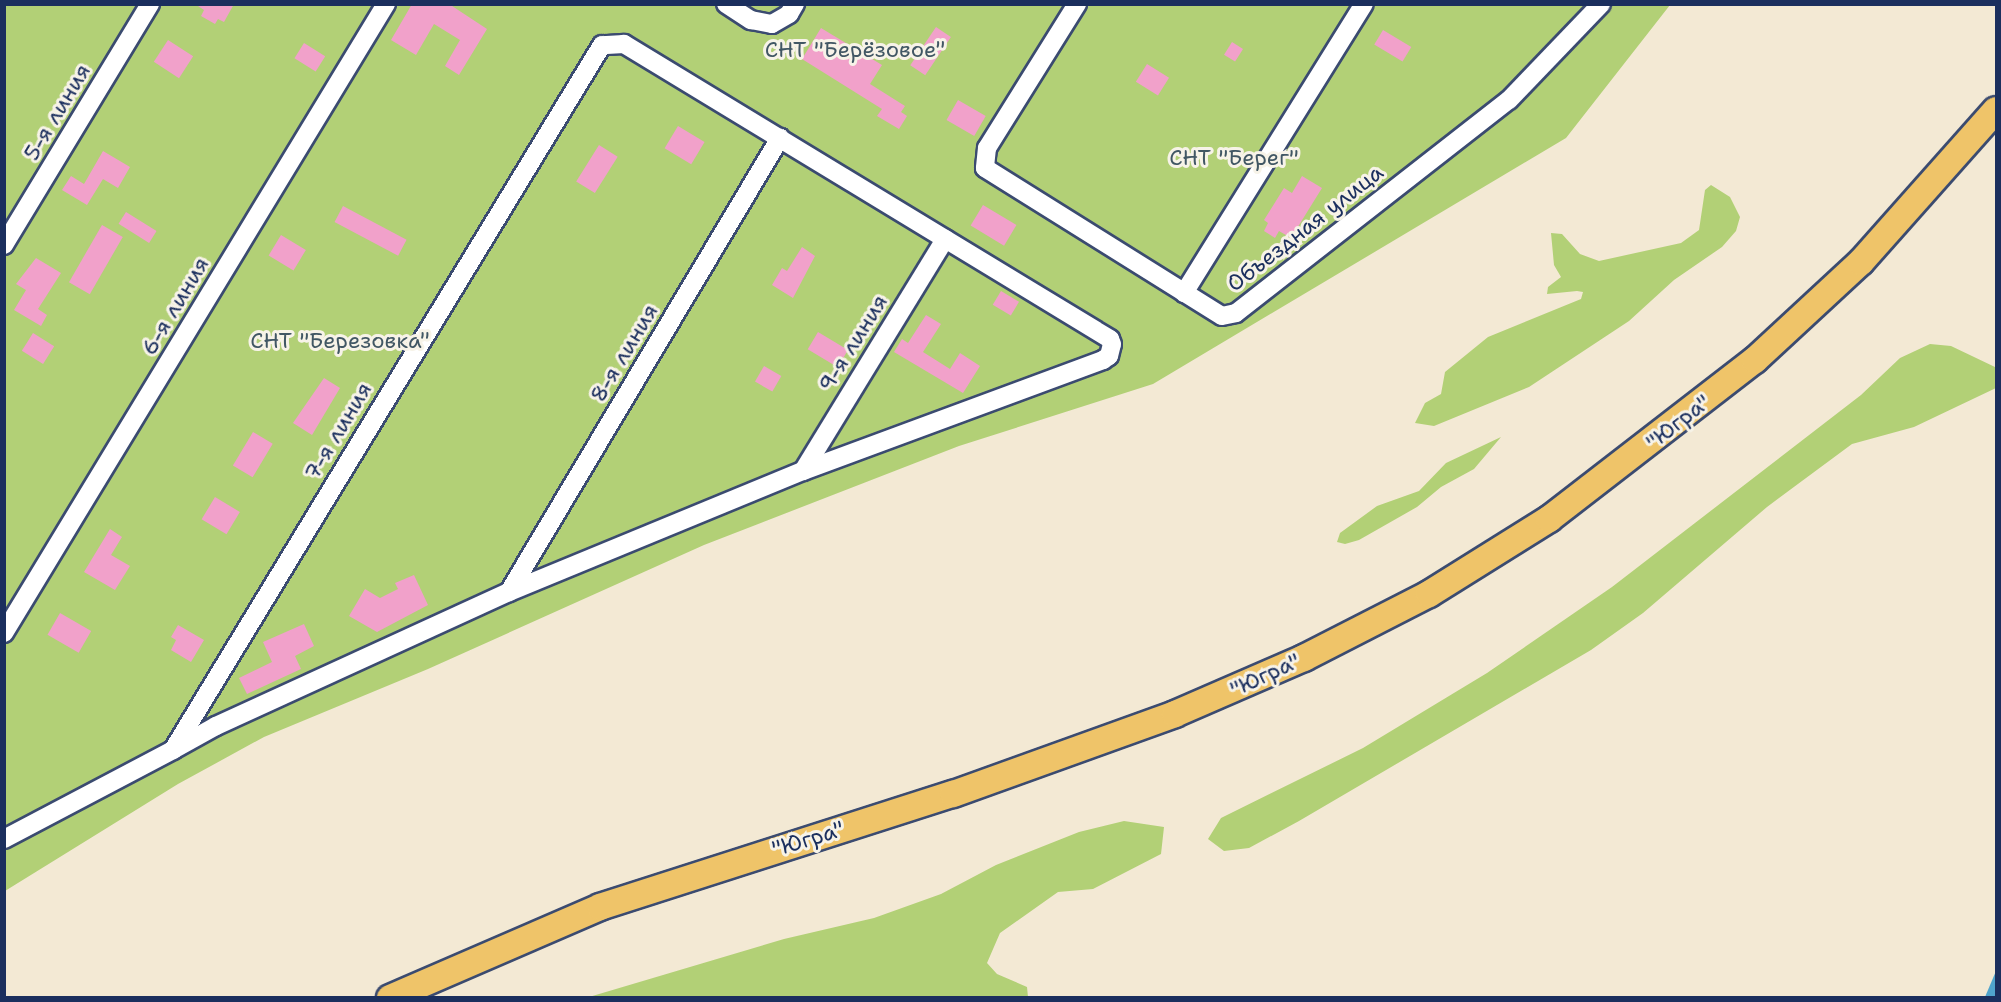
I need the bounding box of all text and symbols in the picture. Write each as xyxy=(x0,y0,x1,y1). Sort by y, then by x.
park label: СНТ "Берёзовое" xyxy=(765,37,945,63)
street label: 5-я линия xyxy=(18,59,96,165)
park label: СНТ "Берег" xyxy=(1169,145,1299,171)
street label: Объездная улица xyxy=(1222,159,1388,297)
street label: 6-я линия xyxy=(135,252,215,360)
street label: 9-я линия xyxy=(813,290,893,396)
street label: 8-я линия xyxy=(584,299,664,407)
park label: СНТ "Березовка" xyxy=(250,328,430,354)
street label: 7-я линия xyxy=(299,377,377,485)
street label: "Югра" xyxy=(1641,389,1715,455)
street label: "Югра" xyxy=(1226,647,1304,703)
street label: "Югра" xyxy=(769,816,847,862)

